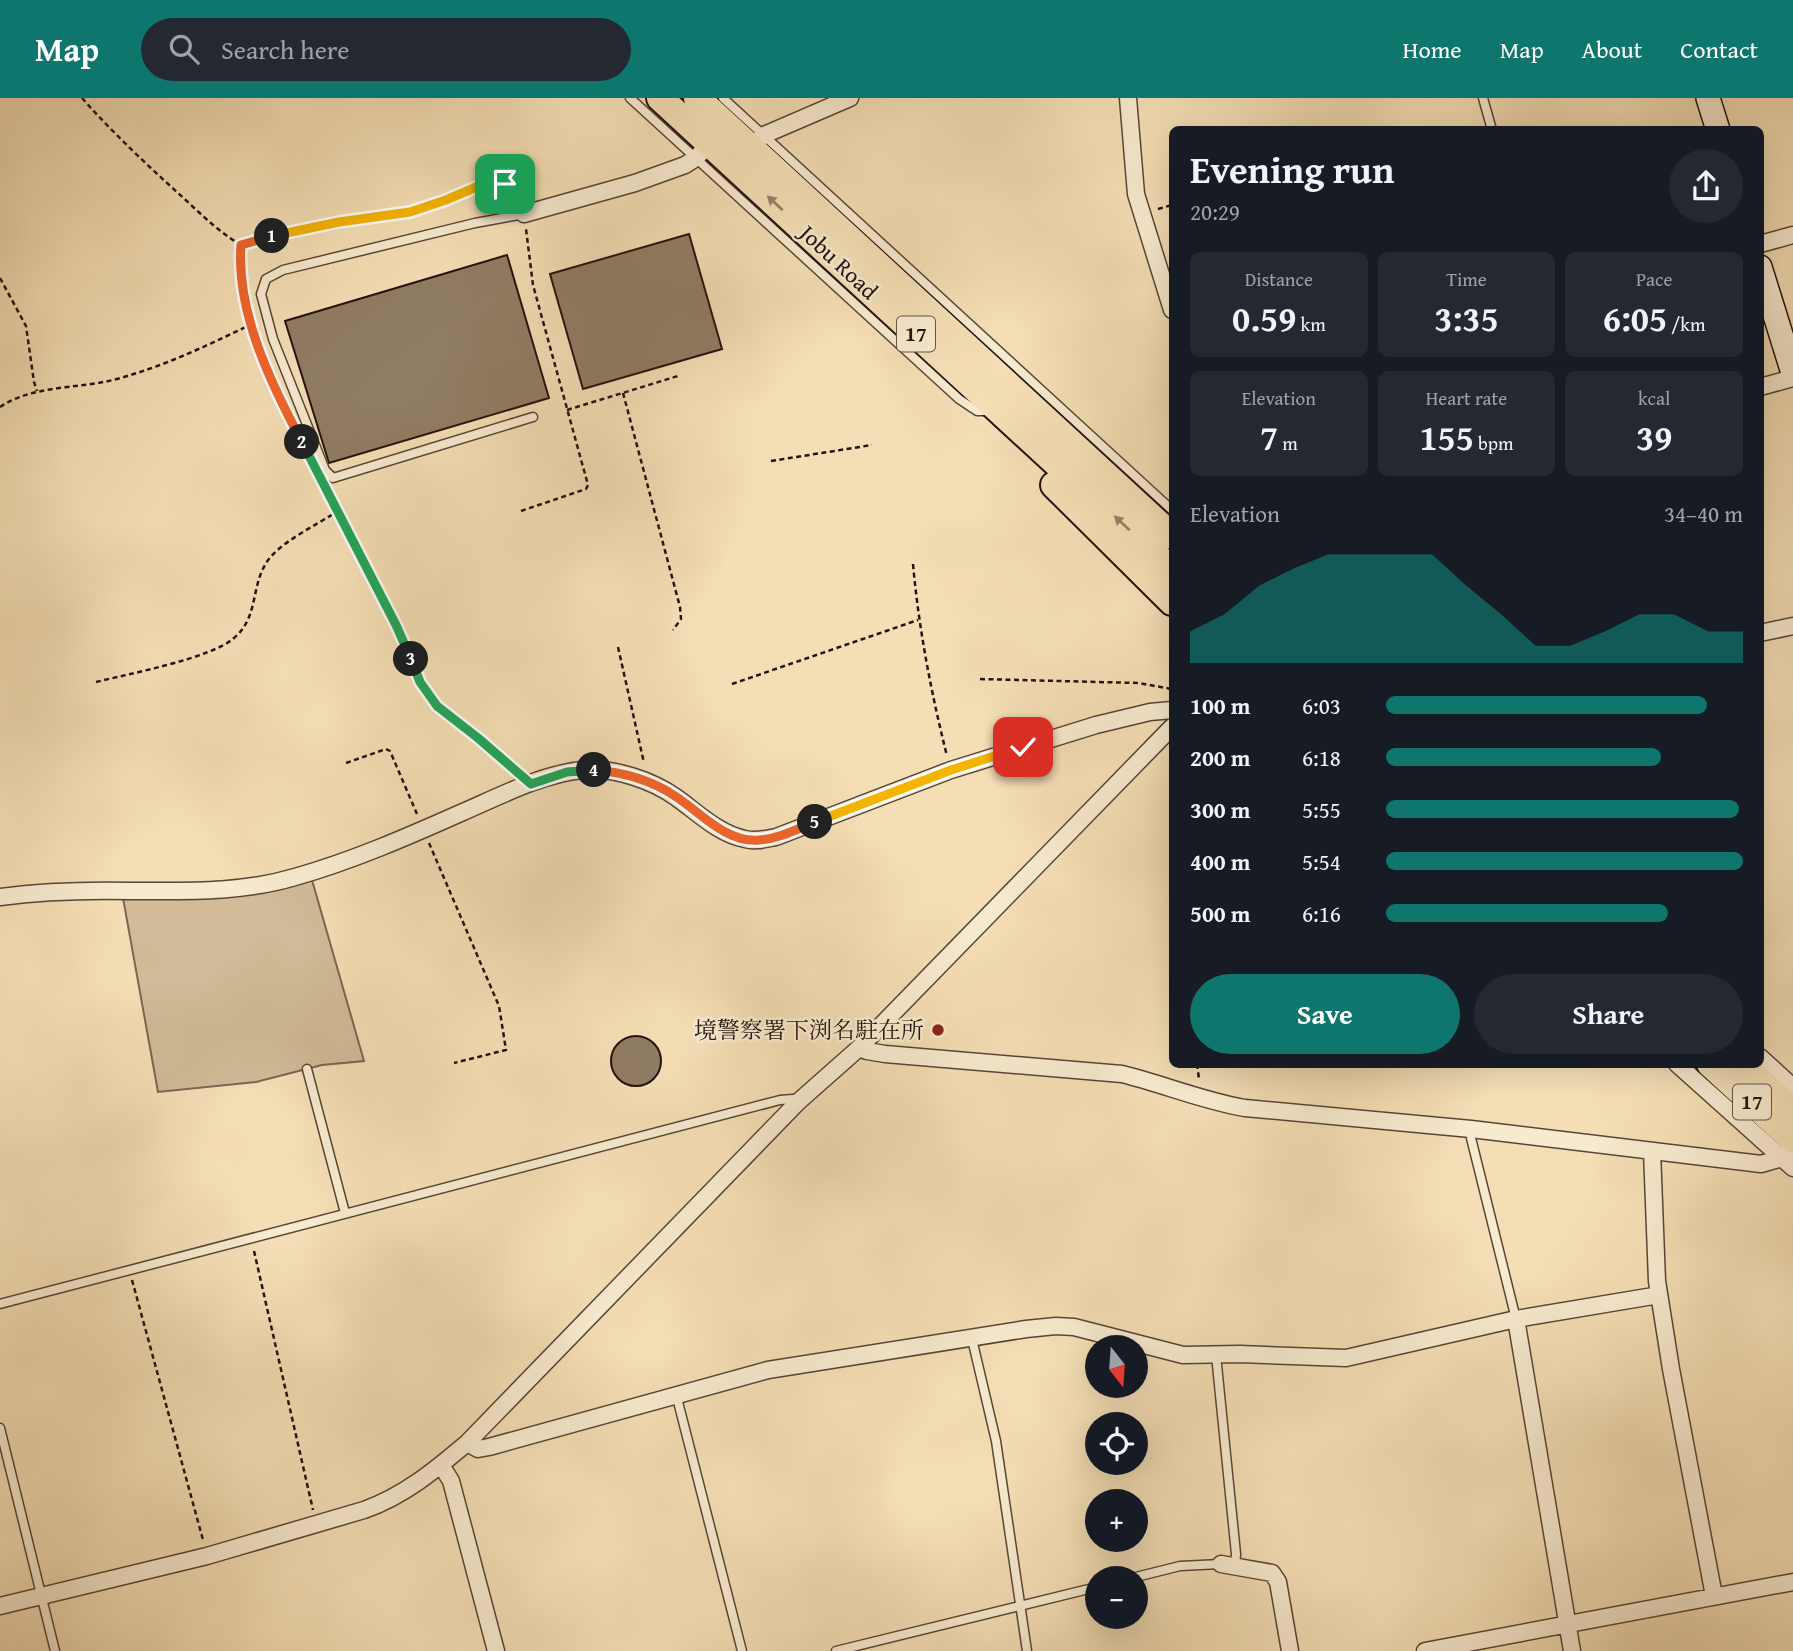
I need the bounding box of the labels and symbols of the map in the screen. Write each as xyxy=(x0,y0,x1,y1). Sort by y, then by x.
pin xyxy=(475,154,535,214)
one-way arrow xyxy=(766,195,784,211)
street label: Jobu Road xyxy=(791,215,886,307)
pin: 1 xyxy=(254,218,290,254)
road number: 17 xyxy=(897,316,935,352)
pin: 2 xyxy=(284,424,320,460)
one-way arrow xyxy=(1114,516,1131,532)
pin: 3 xyxy=(394,642,428,676)
pin xyxy=(993,717,1053,777)
pin: 4 xyxy=(576,752,612,788)
pin: 5 xyxy=(798,804,832,840)
place label: 境警察署下渕名駐在所 xyxy=(694,1013,924,1046)
marker: 境警察署下渕名駐在所 xyxy=(930,1022,946,1038)
road number: 17 xyxy=(1733,1084,1771,1119)
north arrow xyxy=(1085,1335,1148,1398)

